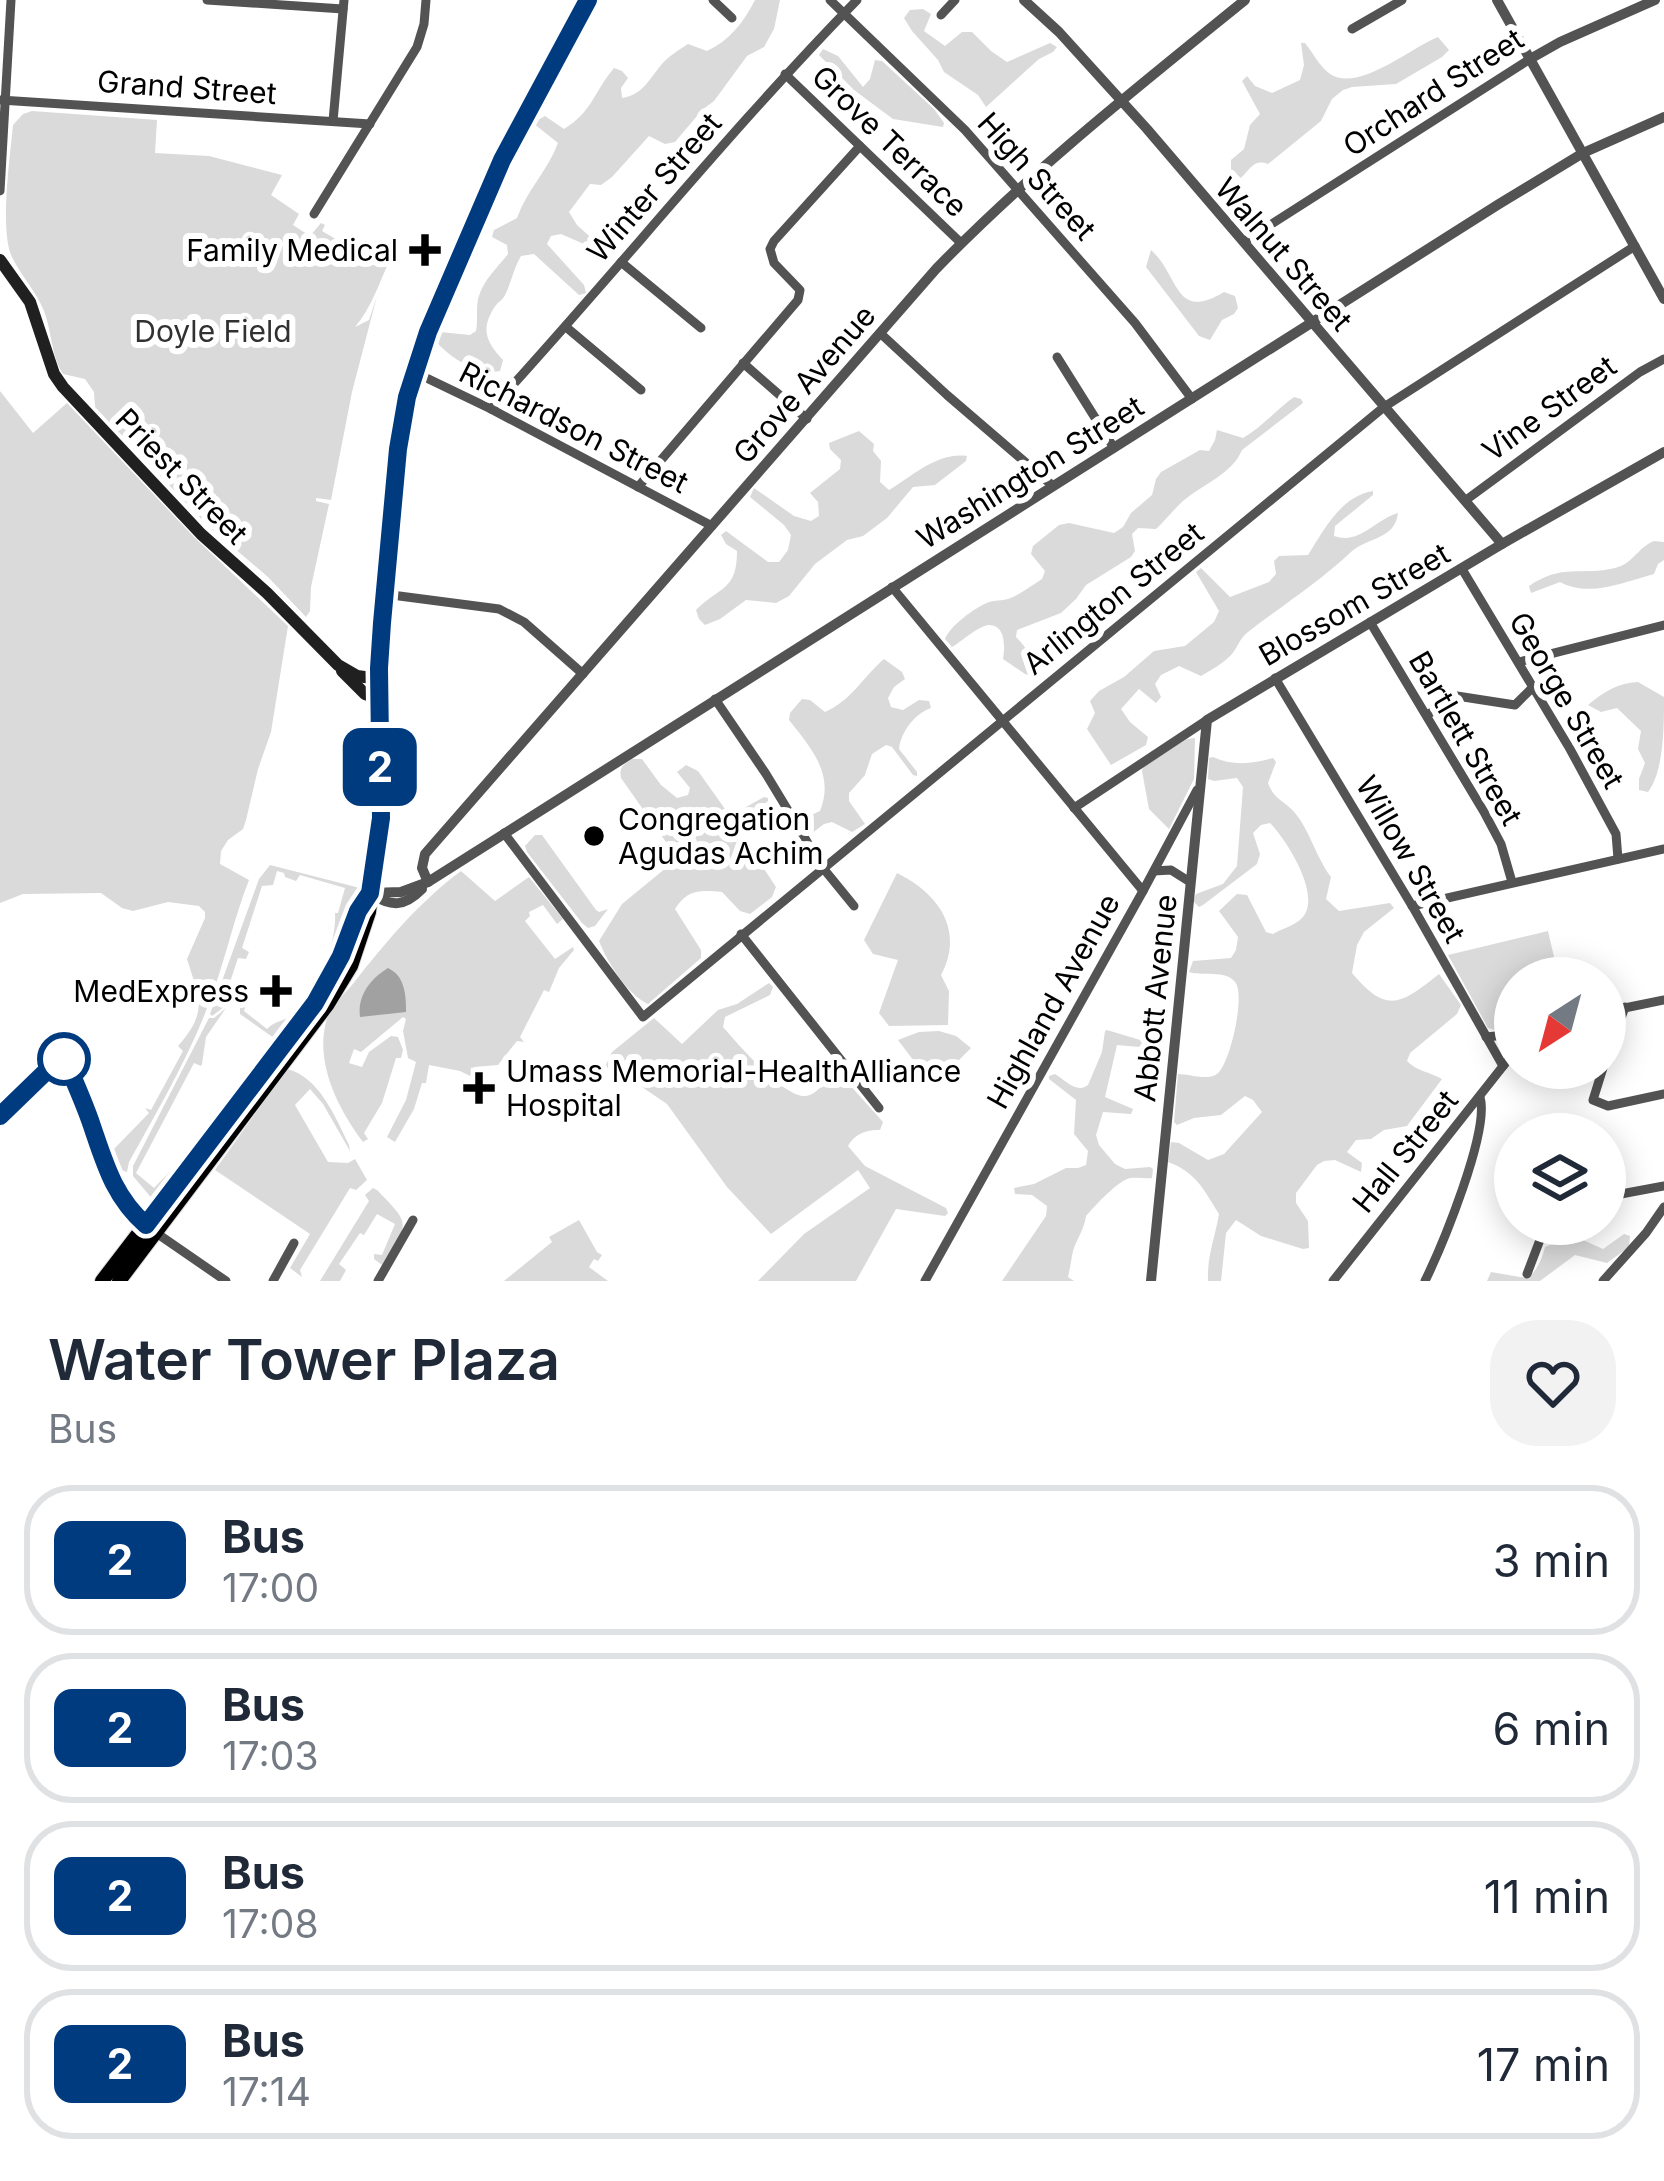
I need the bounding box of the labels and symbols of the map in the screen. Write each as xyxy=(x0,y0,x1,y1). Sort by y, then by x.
street label: Orchard Street xyxy=(1336,20,1530,164)
street label: Grove Terrace xyxy=(805,58,975,224)
street label: Grand Street xyxy=(96,63,278,111)
street label: Winter Street xyxy=(579,105,729,269)
street label: High Street xyxy=(970,105,1104,247)
street label: Walnut Street xyxy=(1208,170,1360,338)
place label: Family Medical xyxy=(186,232,398,268)
marker: Family Medical xyxy=(409,234,441,266)
street label: Grove Avenue xyxy=(725,297,883,471)
park label: Doyle Field xyxy=(134,313,292,349)
street label: Vine Street xyxy=(1475,347,1623,468)
street label: Richardson Street xyxy=(454,354,695,500)
street label: Washington Street xyxy=(910,388,1150,556)
street label: Priest Street xyxy=(108,401,256,551)
street label: Arlington Street xyxy=(1016,514,1211,682)
street label: Blossom Street xyxy=(1252,535,1456,673)
street label: George Street xyxy=(1502,605,1632,795)
street label: Bartlett Street xyxy=(1402,645,1530,832)
line badge: 2 xyxy=(341,728,419,806)
street label: Willow Street xyxy=(1349,769,1473,949)
place label: Congregation Agudas Achim xyxy=(618,801,823,871)
marker: Congregation Agudas Achim xyxy=(581,823,607,849)
street label: Highland Avenue xyxy=(979,887,1127,1115)
street label: Abbott Avenue xyxy=(1126,893,1184,1103)
north arrow xyxy=(1494,957,1626,1089)
place label: MedExpress xyxy=(73,973,249,1009)
marker: MedExpress xyxy=(260,975,292,1007)
unlabelled marker xyxy=(39,1034,89,1084)
place label: Umass Memorial-HealthAlliance Hospital xyxy=(506,1053,961,1123)
marker: Umass Memorial-HealthAlliance Hospital xyxy=(463,1072,495,1104)
street label: Hall Street xyxy=(1345,1083,1465,1219)

